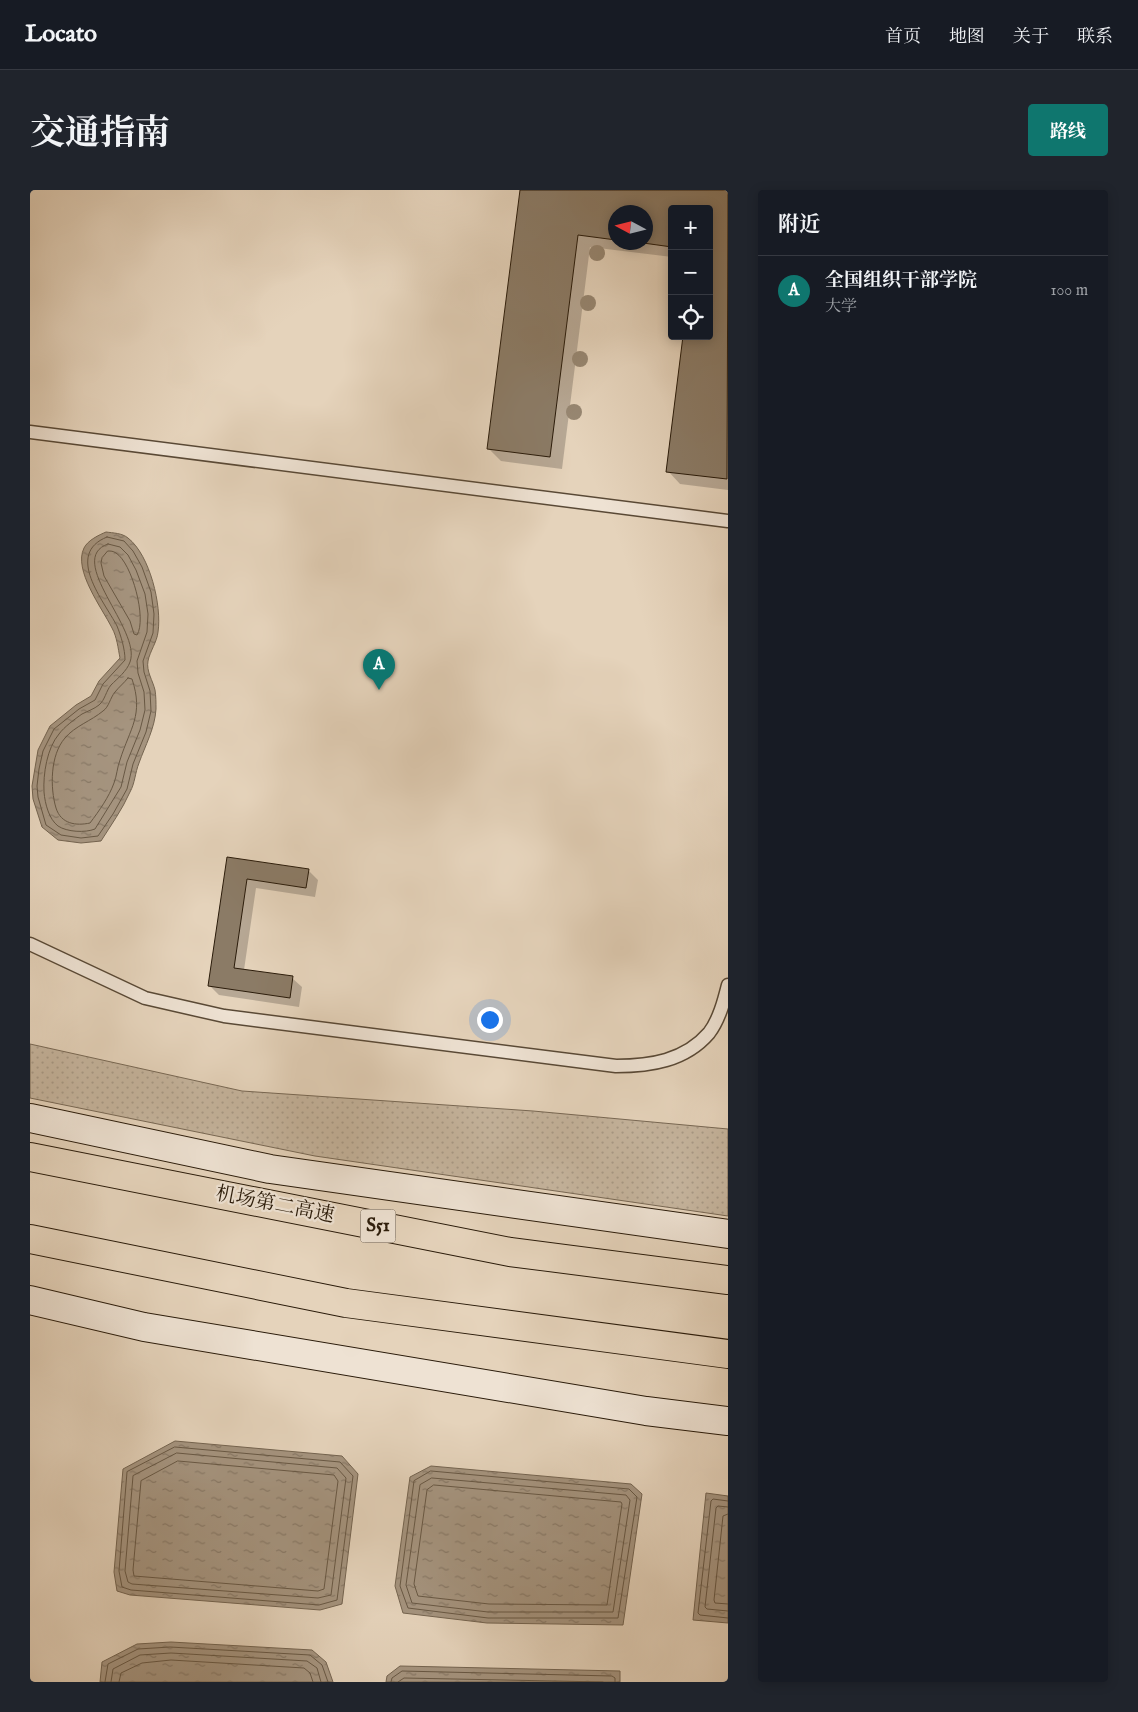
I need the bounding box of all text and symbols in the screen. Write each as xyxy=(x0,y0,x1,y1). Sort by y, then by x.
text: Locato xyxy=(25,19,97,50)
text: 首页 xyxy=(885,26,921,49)
text: 地图 xyxy=(949,26,985,49)
text: 关于 xyxy=(1013,26,1049,49)
text: 联系 xyxy=(1077,26,1113,49)
button: 路线 xyxy=(1028,104,1108,156)
text: 交通指南 xyxy=(30,112,170,157)
north arrow xyxy=(608,205,653,250)
map controls xyxy=(668,205,713,340)
button: + xyxy=(668,205,713,250)
text: 附近 xyxy=(778,212,820,239)
button: − xyxy=(668,250,713,295)
text: 全国组织干部学院 xyxy=(825,269,977,293)
text: A xyxy=(789,281,799,301)
text: 100 m xyxy=(1051,281,1088,301)
button: locate xyxy=(668,295,713,340)
text: 大学 xyxy=(825,297,857,317)
pin: A xyxy=(363,649,395,690)
your location xyxy=(477,1007,503,1033)
street label: 机场第二高速 xyxy=(214,1181,336,1229)
road number: S51 xyxy=(360,1209,396,1242)

